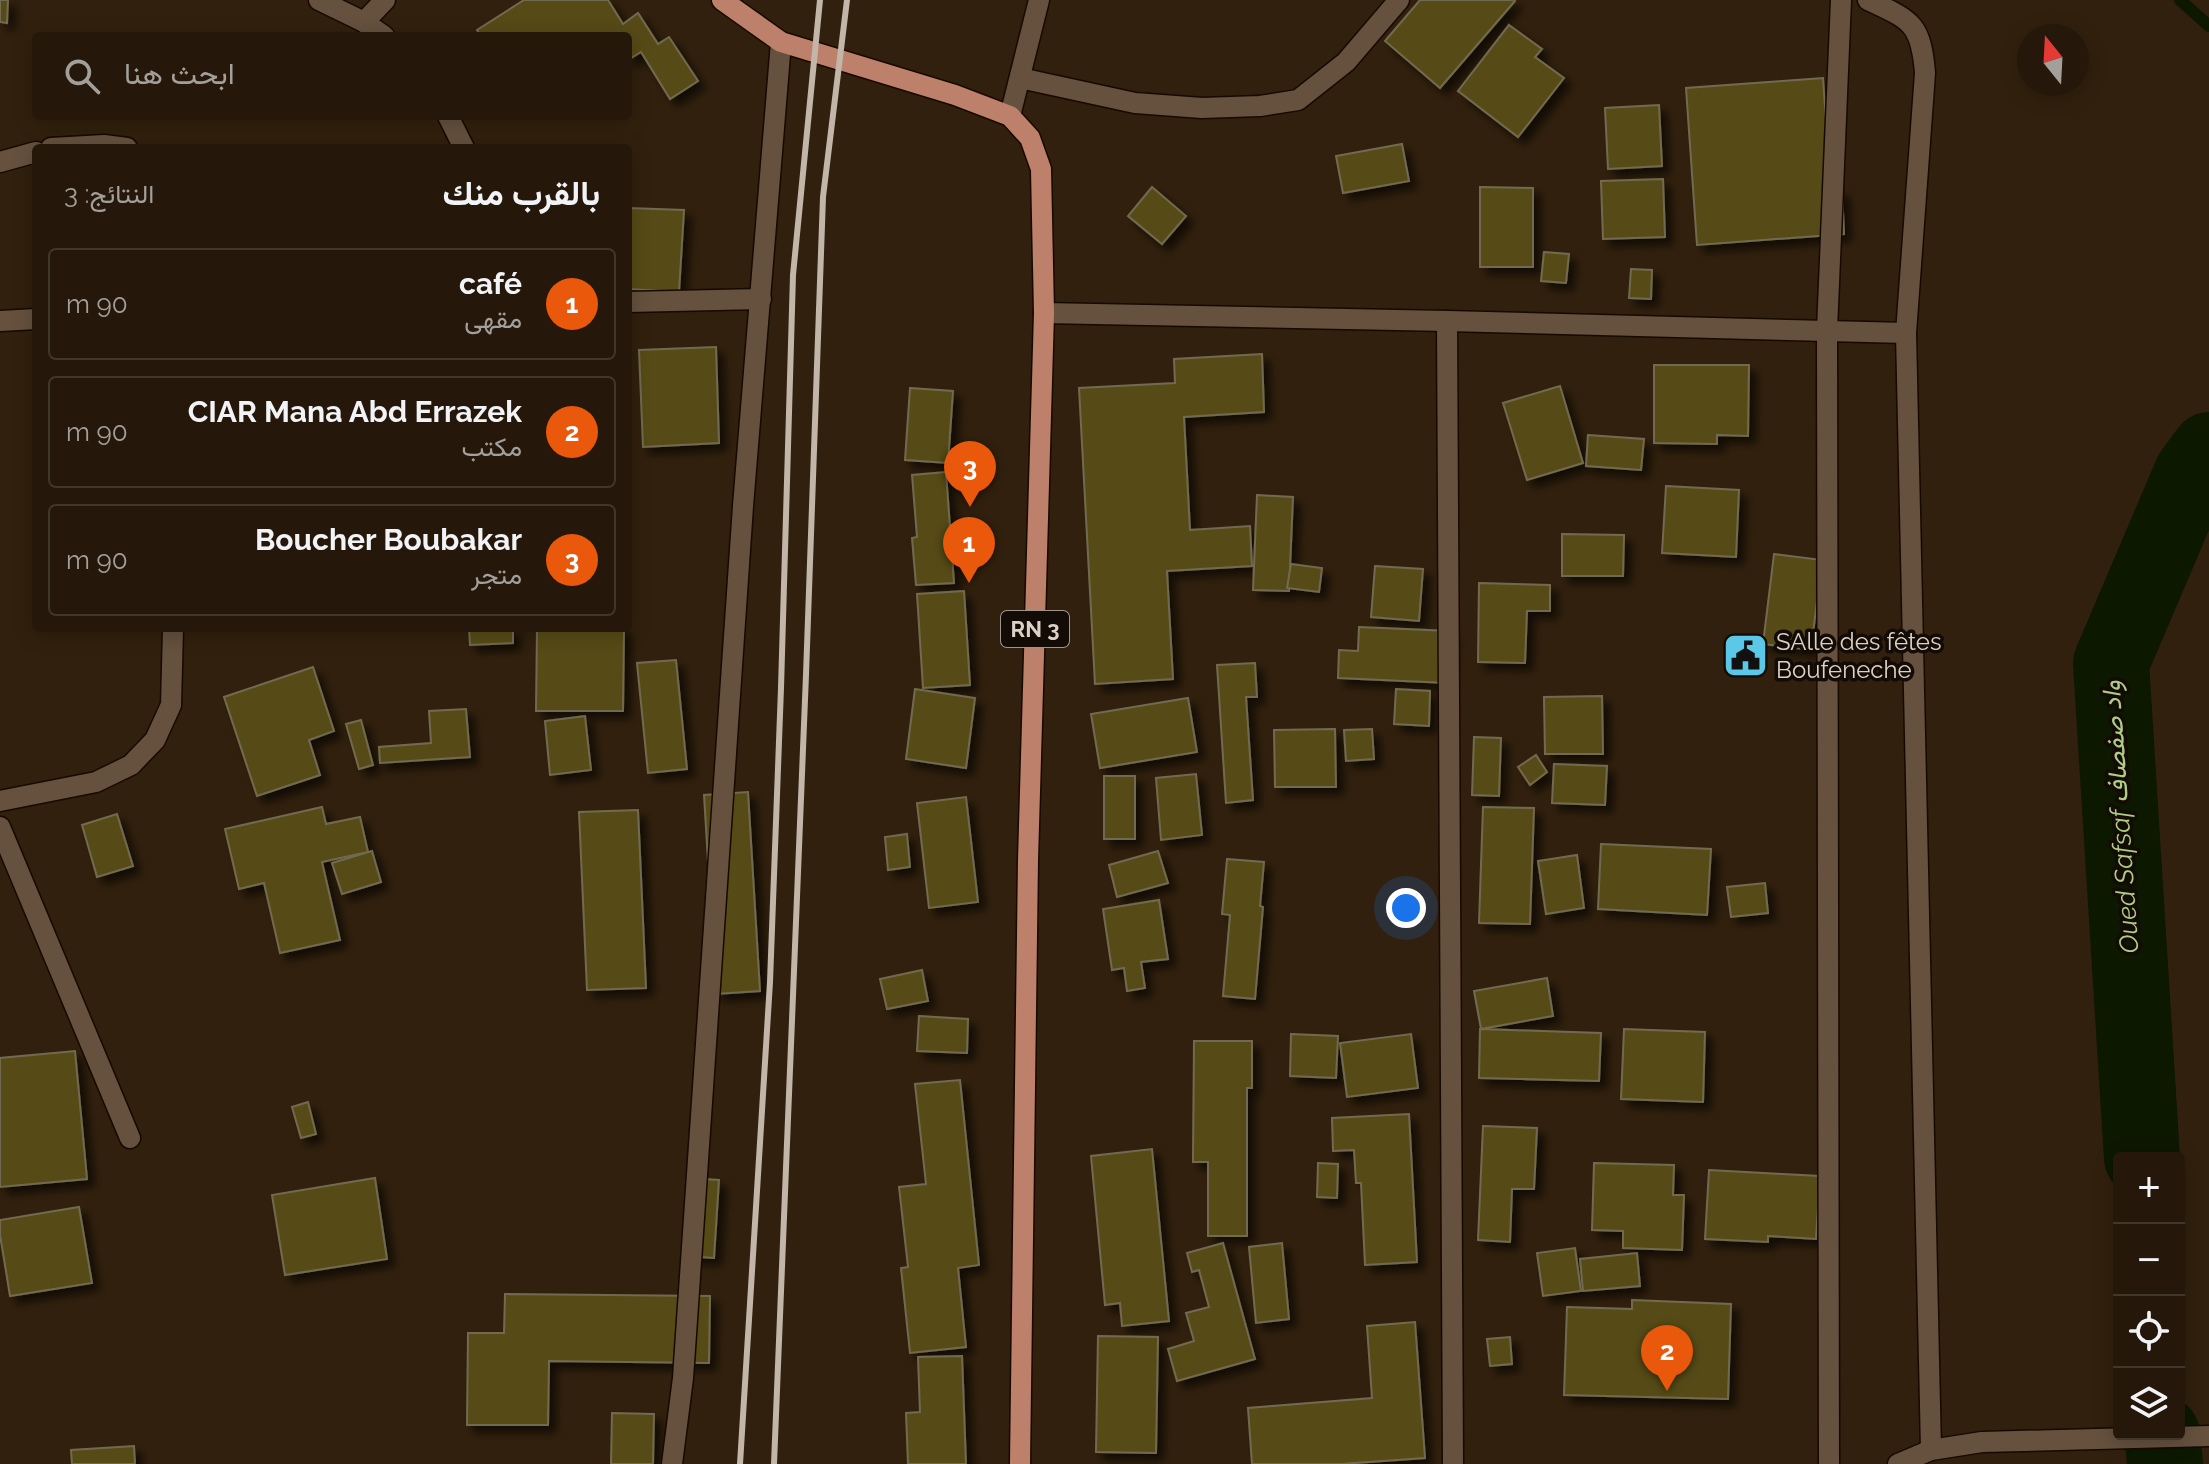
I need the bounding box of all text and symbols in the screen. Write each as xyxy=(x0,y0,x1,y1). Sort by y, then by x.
north arrow xyxy=(2017,24,2089,96)
search box xyxy=(32,32,632,120)
icon: search xyxy=(60,54,104,98)
text: ابحث هنا xyxy=(124,56,235,91)
text: بالقرب منك xyxy=(443,173,600,213)
text: النتائج: 3 xyxy=(64,179,154,209)
text: café xyxy=(459,266,522,301)
text: 90 m xyxy=(66,289,128,319)
text: 1 xyxy=(566,289,578,319)
text: مقهى xyxy=(464,304,522,334)
text: CIAR Mana Abd Errazek xyxy=(188,394,522,429)
text: 90 m xyxy=(66,417,128,447)
text: 2 xyxy=(565,417,579,447)
text: مكتب xyxy=(461,432,522,462)
pin: 3 xyxy=(944,441,996,507)
pin: 1 xyxy=(943,517,995,583)
text: Boucher Boubakar xyxy=(255,522,522,557)
text: 90 m xyxy=(66,545,128,575)
text: 3 xyxy=(565,545,579,575)
text: متجر xyxy=(471,560,522,590)
road number: RN 3 xyxy=(1001,611,1069,647)
place label: SAlle des fêtes Boufeneche xyxy=(1776,627,1941,684)
public building icon: SAlle des fêtes Boufeneche xyxy=(1721,632,1769,680)
water label: Oued Safsaf واد صفصاف xyxy=(2095,679,2145,954)
your location xyxy=(1386,888,1426,928)
map controls xyxy=(2113,1152,2185,1440)
button: + xyxy=(2113,1152,2185,1224)
button: − xyxy=(2113,1224,2185,1296)
button: locate xyxy=(2113,1296,2185,1368)
pin: 2 xyxy=(1641,1325,1693,1391)
button: layers xyxy=(2113,1368,2185,1440)

